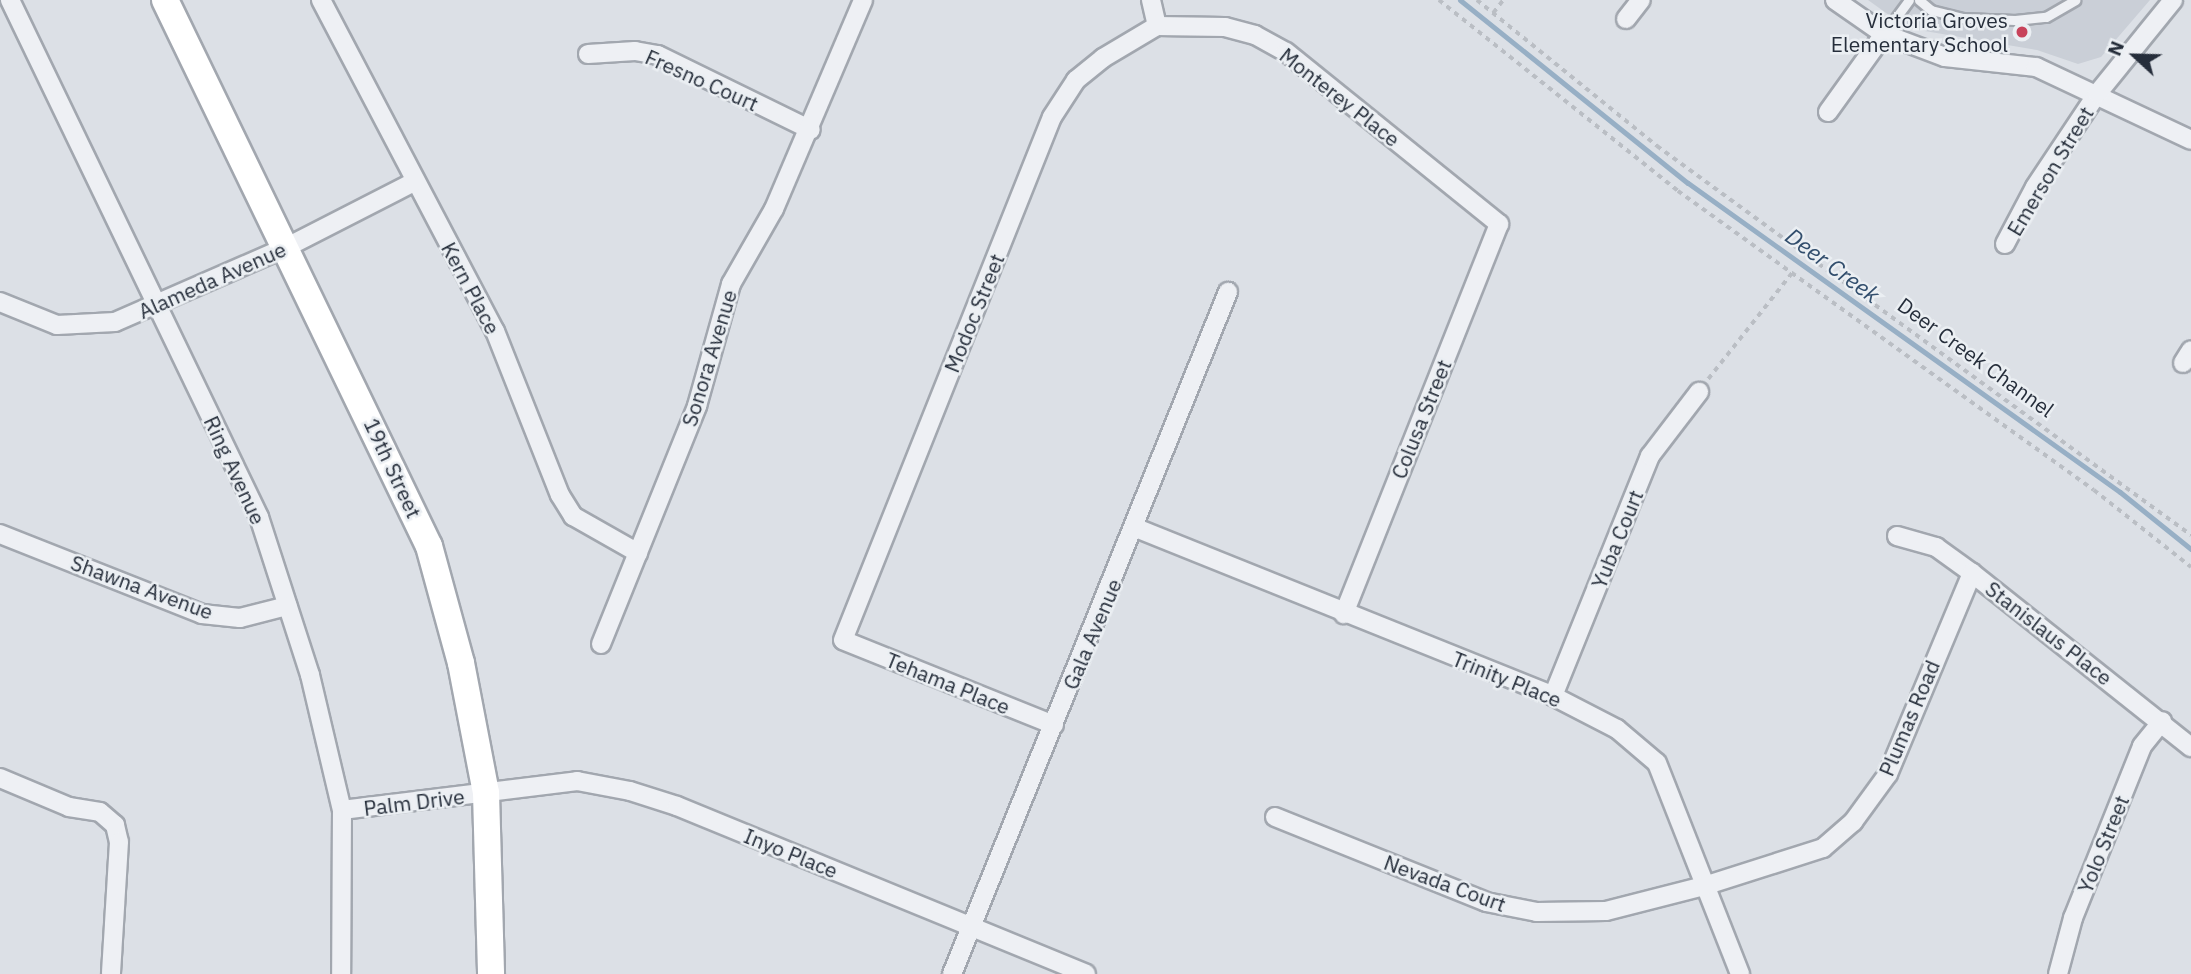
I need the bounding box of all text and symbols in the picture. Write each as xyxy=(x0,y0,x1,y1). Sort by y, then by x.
place label: Victoria Groves Elementary School xyxy=(1831,7,2008,57)
north arrow xyxy=(2100,21,2170,91)
marker: Victoria Groves Elementary School xyxy=(2014,24,2030,40)
text: N xyxy=(2102,37,2129,59)
street label: Monterey Place xyxy=(1275,42,1405,152)
street label: Fresno Court xyxy=(642,44,762,116)
street label: Emerson Street xyxy=(2002,102,2098,240)
water label: Deer Creek xyxy=(1780,222,1886,308)
street label: Alameda Avenue xyxy=(134,236,290,324)
street label: Kern Place xyxy=(436,238,506,338)
street label: Modoc Street xyxy=(939,250,1009,376)
street label: Sonora Avenue xyxy=(676,287,742,429)
street label: Deer Creek Channel xyxy=(1893,292,2059,422)
street label: Colusa Street xyxy=(1386,356,1456,482)
street label: Ring Avenue xyxy=(199,412,271,528)
street label: 19th Street xyxy=(359,414,427,522)
street label: Yuba Court xyxy=(1586,486,1648,592)
street label: Shawna Avenue xyxy=(67,550,217,624)
street label: Gala Avenue xyxy=(1057,575,1127,693)
street label: Stanislaus Place xyxy=(1981,576,2117,690)
street label: Trinity Place xyxy=(1449,646,1565,712)
street label: Tehama Place xyxy=(882,647,1014,719)
street label: Plumas Road xyxy=(1873,656,1945,780)
street label: Palm Drive xyxy=(362,783,466,821)
street label: Yolo Street xyxy=(2072,791,2134,897)
street label: Inyo Place xyxy=(740,823,842,883)
street label: Nevada Court xyxy=(1381,849,1509,917)

